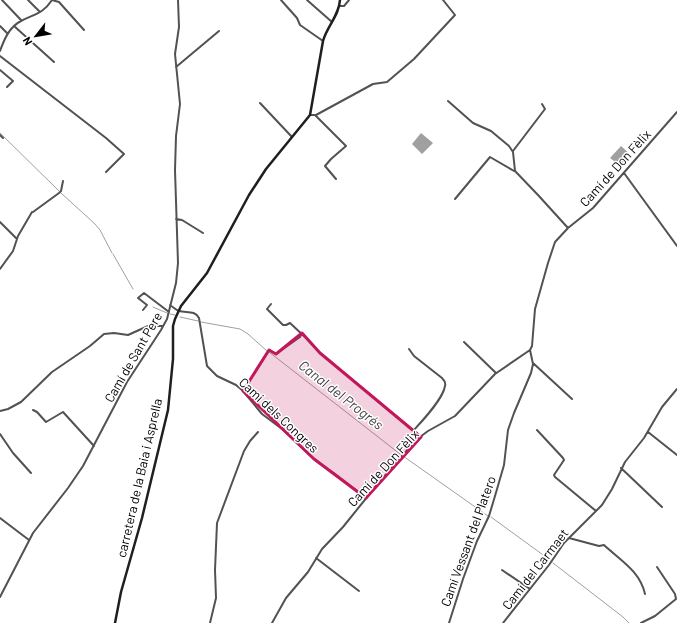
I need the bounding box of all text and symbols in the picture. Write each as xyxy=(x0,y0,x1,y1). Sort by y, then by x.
north arrow xyxy=(16,16,56,56)
text: N xyxy=(20,35,34,48)
street label: Camí de Don Fèlix xyxy=(576,126,654,210)
street label: Camí de Sant Pere xyxy=(101,309,165,405)
water label: Canal del Progrés xyxy=(296,356,387,433)
street label: Camí dels Congres xyxy=(236,374,322,456)
street label: carretera de la Baia i Asprella xyxy=(113,397,165,559)
street label: Camí de Don Fèlix xyxy=(344,426,422,510)
street label: Camí Vessant del Platero xyxy=(437,474,499,608)
street label: Camí del Carmaet xyxy=(498,525,572,613)

